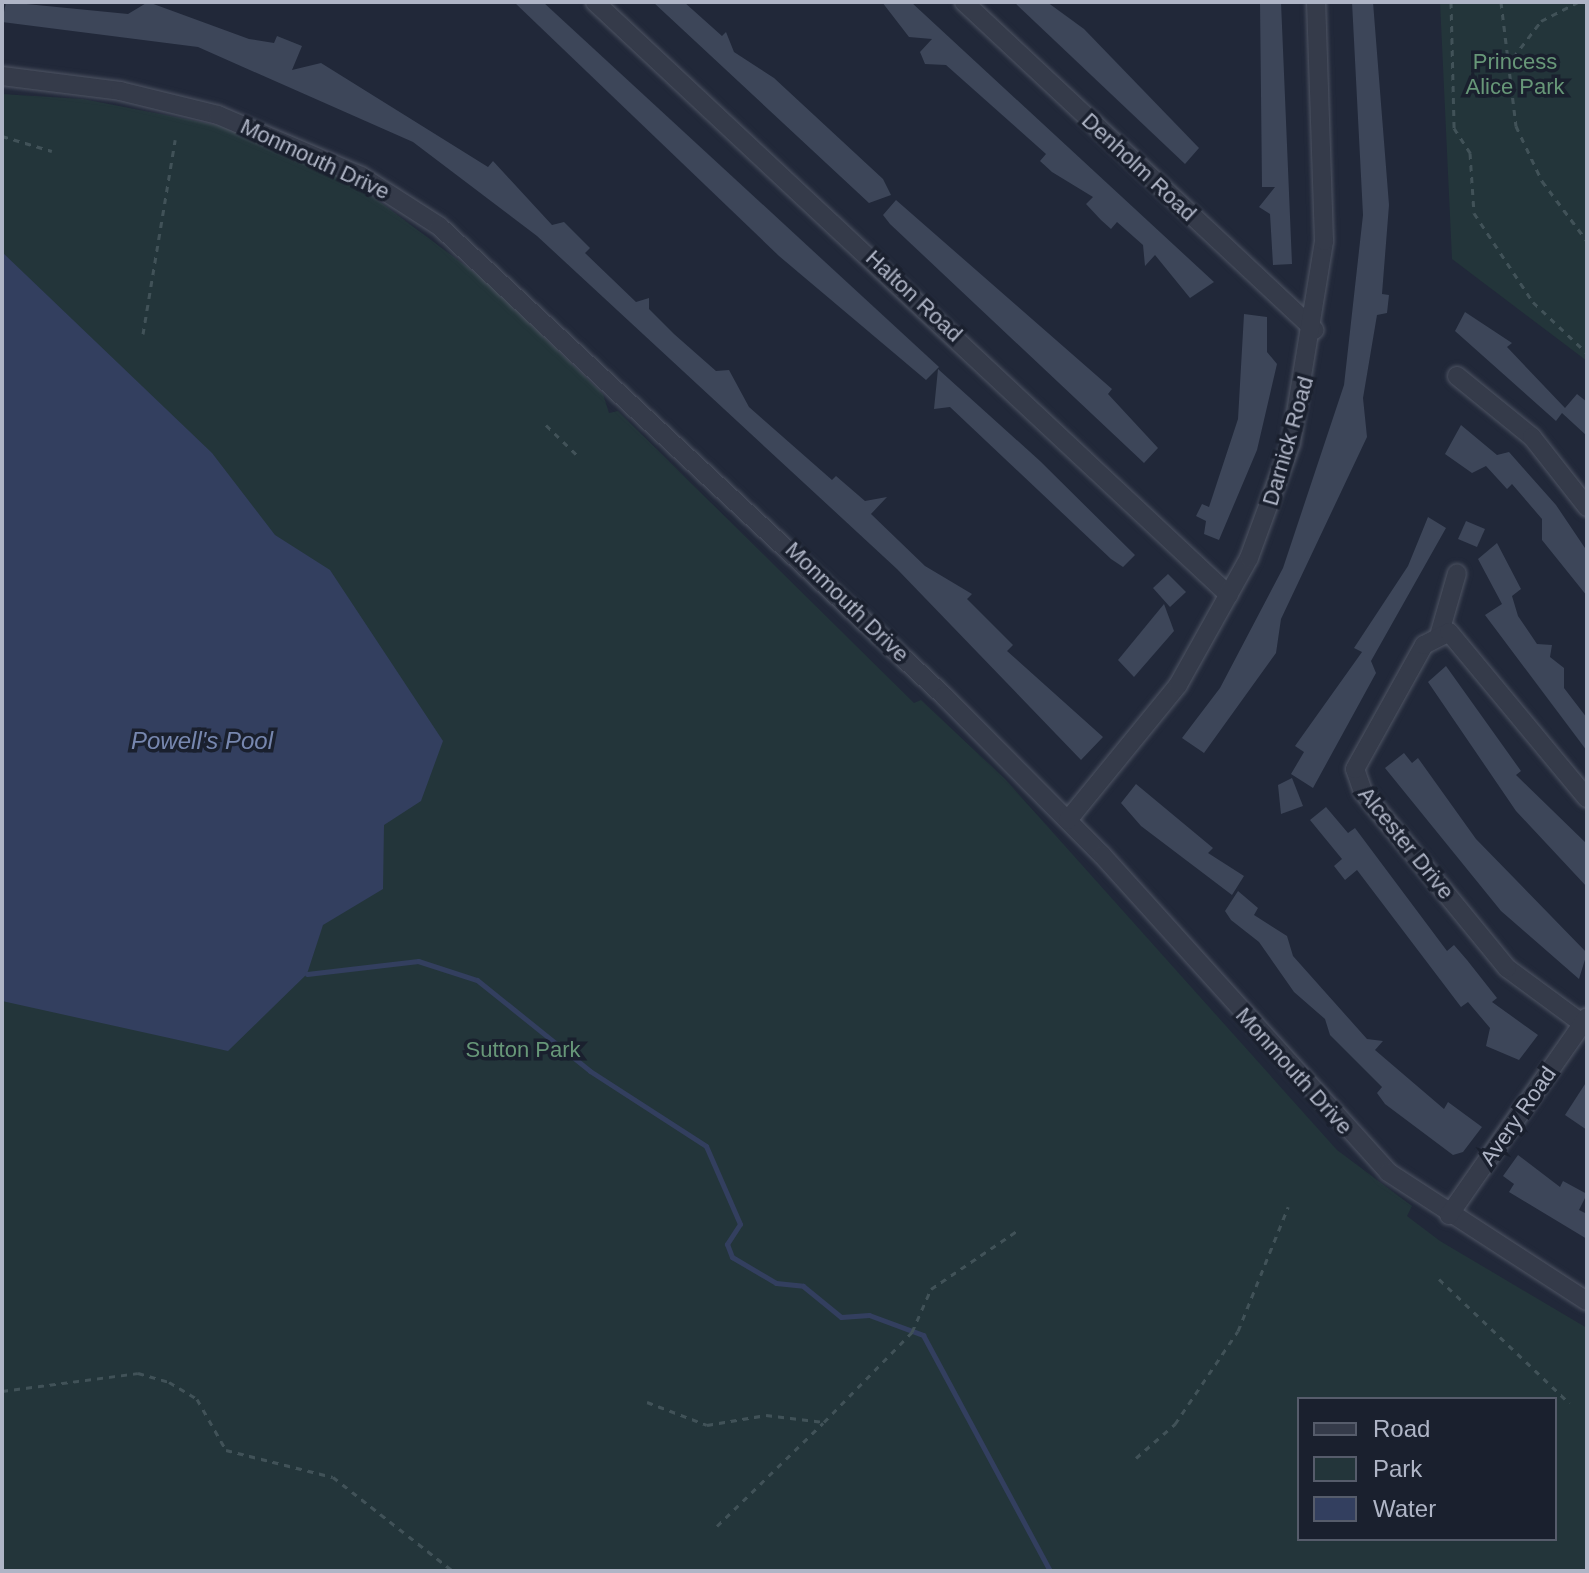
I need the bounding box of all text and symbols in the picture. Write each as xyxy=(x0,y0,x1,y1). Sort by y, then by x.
park label: Princess Alice Park xyxy=(1465,48,1565,100)
street label: Denholm Road xyxy=(1076,107,1202,227)
street label: Monmouth Drive xyxy=(236,113,394,205)
street label: Halton Road xyxy=(860,245,968,347)
street label: Darnick Road xyxy=(1257,373,1319,509)
street label: Monmouth Drive xyxy=(780,536,914,668)
water label: Powell's Pool xyxy=(131,727,273,755)
street label: Alcester Drive xyxy=(1353,781,1459,905)
street label: Monmouth Drive xyxy=(1230,1002,1358,1140)
park label: Sutton Park xyxy=(466,1037,580,1063)
street label: Avery Road xyxy=(1474,1062,1562,1170)
legend xyxy=(1297,1397,1557,1541)
text: Road xyxy=(1373,1415,1430,1442)
text: Park xyxy=(1373,1455,1422,1482)
text: Water xyxy=(1373,1495,1436,1522)

